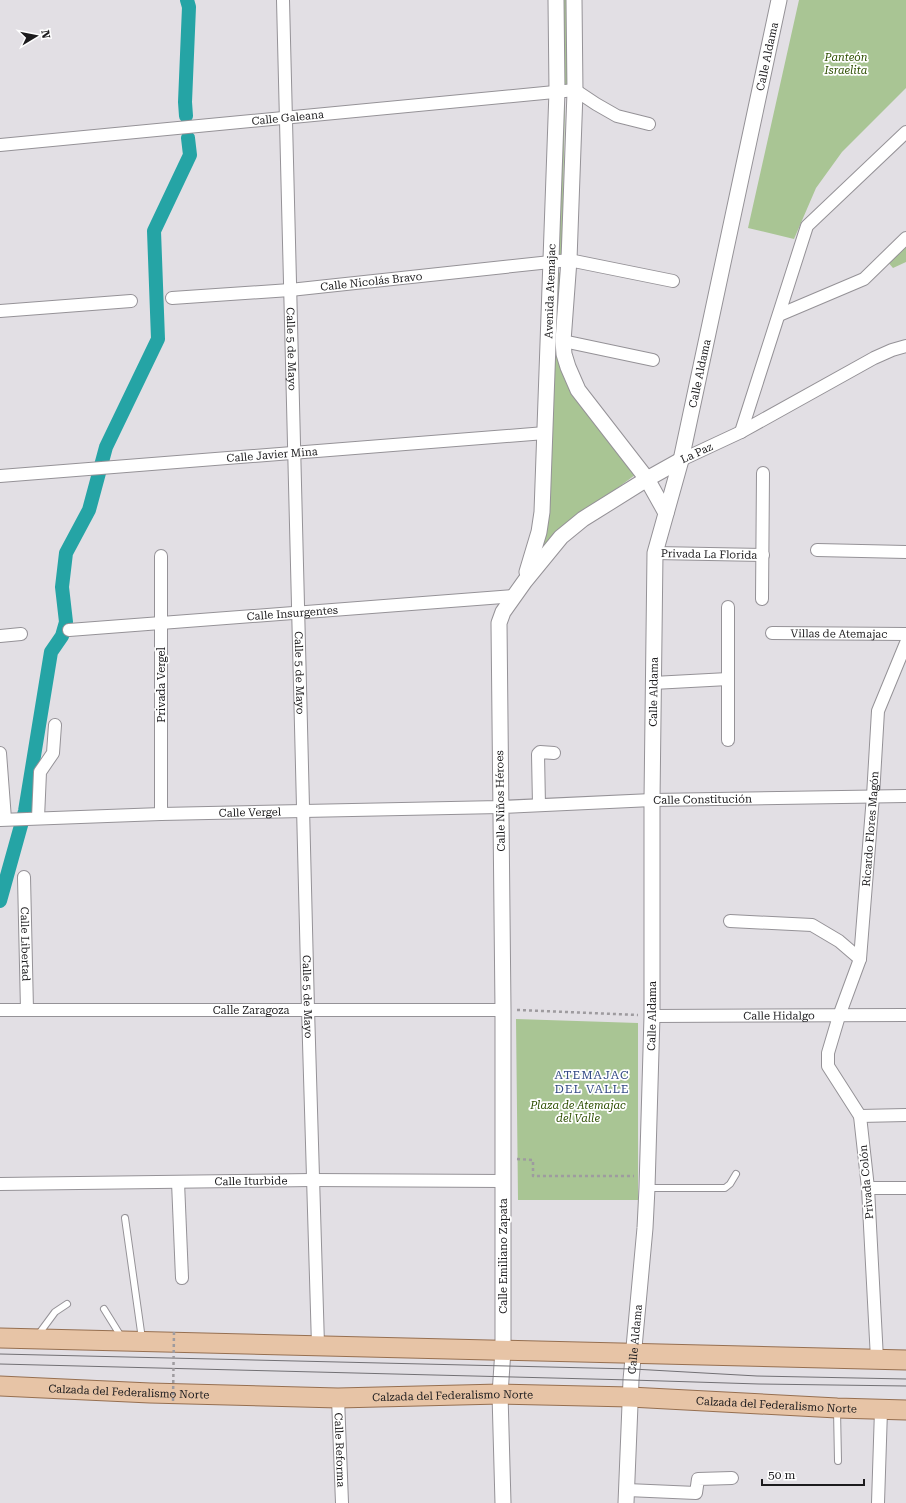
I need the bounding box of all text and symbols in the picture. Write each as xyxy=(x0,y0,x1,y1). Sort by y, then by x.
north arrow xyxy=(16,16,56,56)
street label: Calle Aldama xyxy=(754,21,781,92)
text: N xyxy=(38,29,53,40)
park label: Panteón Israelita xyxy=(823,51,868,77)
street label: Calle Galeana xyxy=(251,108,325,128)
street label: Avenida Atemajac xyxy=(542,243,559,339)
street label: Calle Nicolás Bravo xyxy=(320,270,423,294)
street label: Calle 5 de Mayo xyxy=(284,307,299,391)
street label: Calle Aldama xyxy=(686,338,714,409)
street label: La Paz xyxy=(679,440,715,466)
street label: Calle Javier Mina xyxy=(226,445,318,465)
street label: Privada La Florida xyxy=(661,547,757,562)
street label: Calle Insurgentes xyxy=(246,604,339,623)
street label: Villas de Atemajac xyxy=(791,627,887,641)
street label: Calle 5 de Mayo xyxy=(292,631,307,715)
street label: Privada Vergel xyxy=(155,647,168,723)
street label: Calle Aldama xyxy=(647,657,661,727)
street label: Calle Niños Héroes xyxy=(493,750,508,852)
street label: Ricardo Flores Magón xyxy=(860,771,881,887)
street label: Calle Constitución xyxy=(653,792,752,807)
street label: Calle Vergel xyxy=(219,806,282,820)
street label: Calle Libertad xyxy=(18,907,32,981)
street label: Calle 5 de Mayo xyxy=(300,955,315,1039)
street label: Calle Aldama xyxy=(645,981,659,1051)
street label: Calle Zaragoza xyxy=(213,1004,289,1017)
street label: Calle Hidalgo xyxy=(743,1009,815,1023)
district label: ATEMAJAC DEL VALLE xyxy=(554,1068,630,1096)
park label: Plaza de Atemajac del Valle xyxy=(529,1099,626,1125)
street label: Privada Colón xyxy=(857,1144,876,1220)
street label: Calle Iturbide xyxy=(214,1174,288,1188)
street label: Calle Emiliano Zapata xyxy=(497,1198,510,1314)
street label: Calle Aldama xyxy=(626,1304,645,1375)
street label: Calzada del Federalismo Norte xyxy=(48,1382,210,1402)
street label: Calzada del Federalismo Norte xyxy=(372,1388,533,1404)
street label: Calzada del Federalismo Norte xyxy=(696,1395,857,1416)
street label: Calle Reforma xyxy=(332,1412,347,1488)
scale bar xyxy=(762,1461,864,1487)
text: 50 m xyxy=(768,1468,795,1482)

